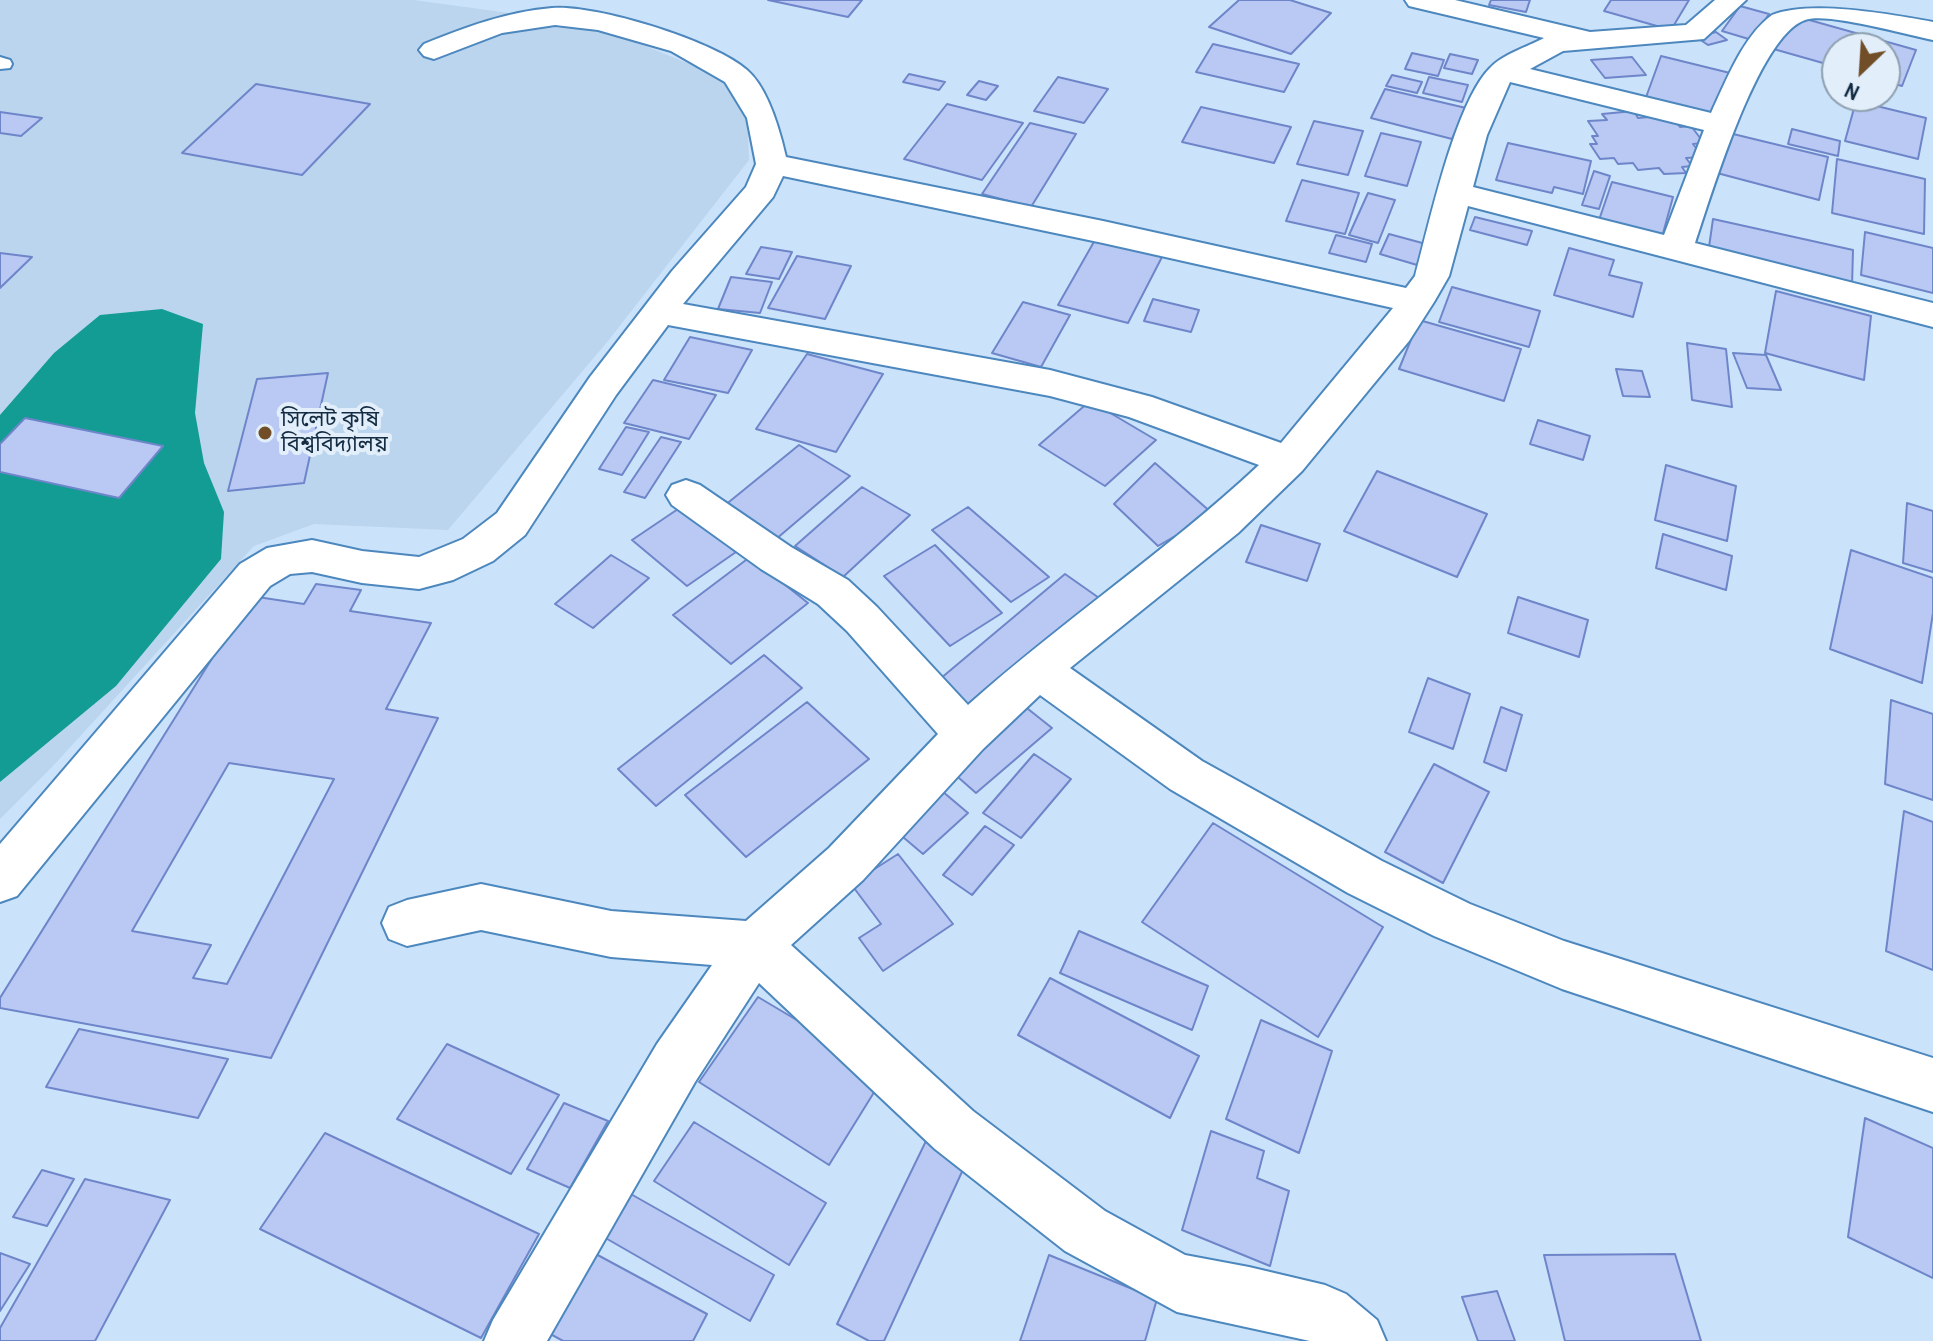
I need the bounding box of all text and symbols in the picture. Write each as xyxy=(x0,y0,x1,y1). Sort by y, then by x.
north arrow xyxy=(1821,32,1901,112)
text: N xyxy=(1839,76,1864,108)
place label: সিলেট কৃষি বিশ্ববিদ্যালয় xyxy=(281,407,388,458)
marker: সিলেট কৃষি বিশ্ববিদ্যালয় xyxy=(256,424,274,442)

